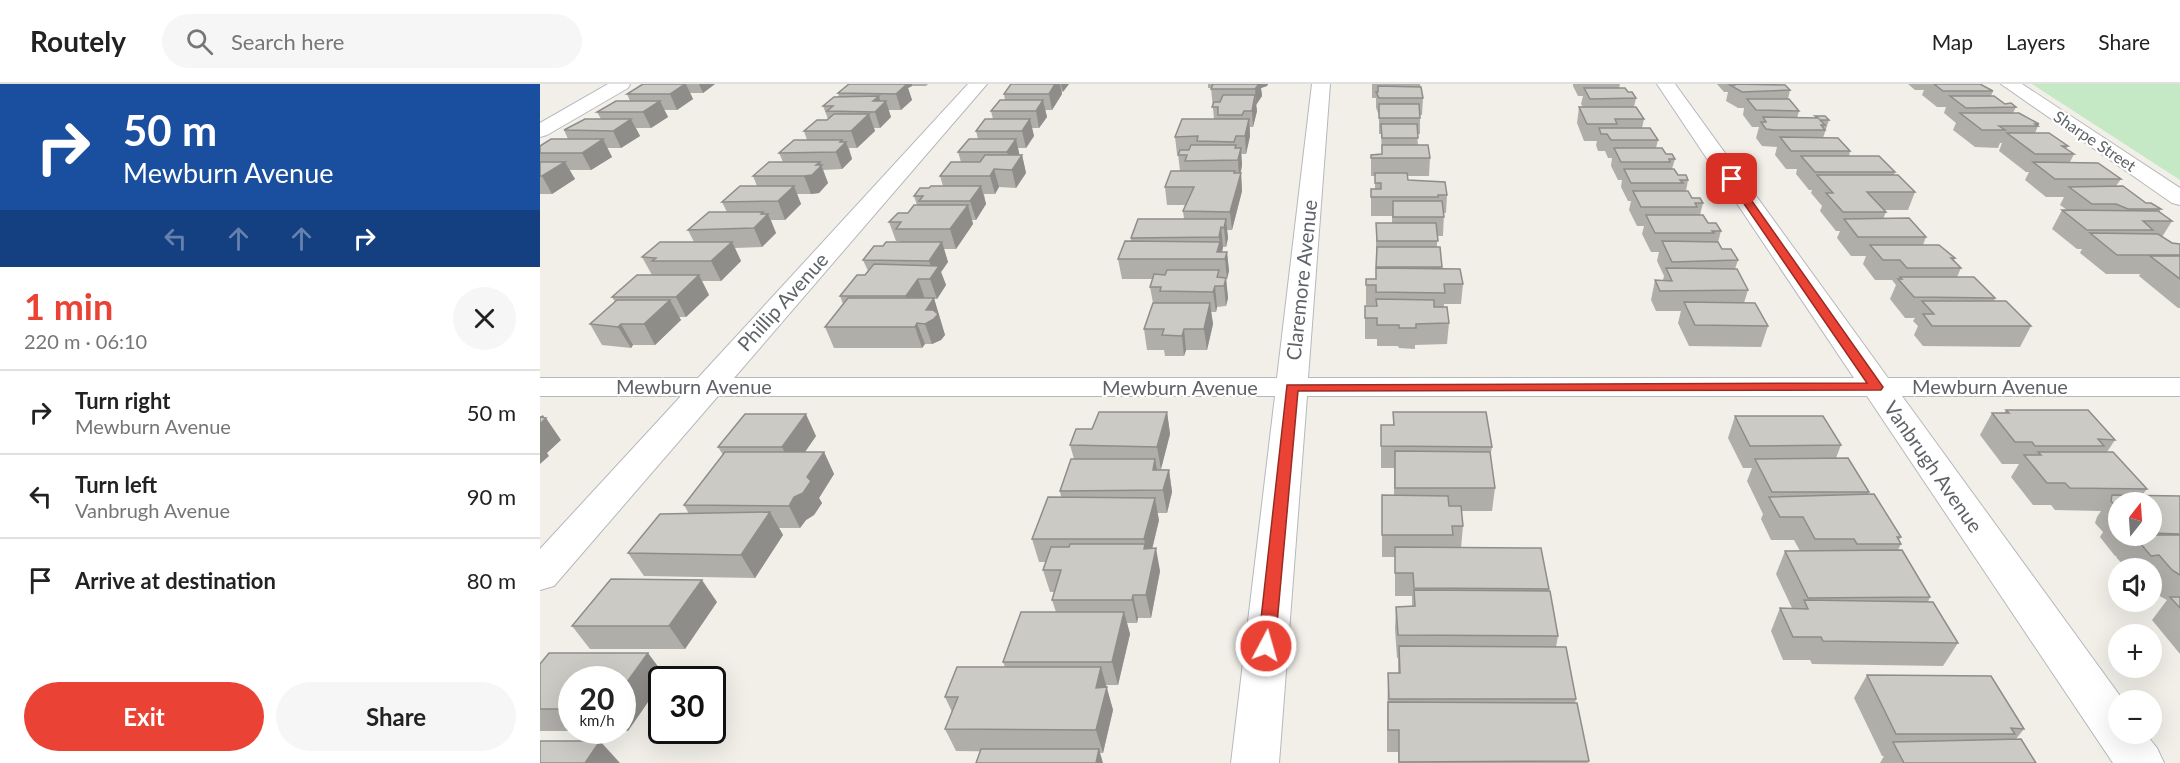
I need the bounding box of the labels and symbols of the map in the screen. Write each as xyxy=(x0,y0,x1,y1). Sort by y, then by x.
street label: Sharpe Street xyxy=(2051,106,2140,175)
pin xyxy=(1706,153,1757,204)
street label: Claremore Avenue xyxy=(1281,198,1321,361)
street label: Phillip Avenue xyxy=(732,247,833,355)
street label: Mewburn Avenue xyxy=(616,374,772,398)
street label: Mewburn Avenue xyxy=(1912,374,2068,398)
street label: Mewburn Avenue xyxy=(1102,375,1258,399)
street label: Vanbrugh Avenue xyxy=(1880,396,1988,537)
north arrow xyxy=(2108,492,2162,546)
position arrow xyxy=(1234,614,1298,678)
speed limit sign: 30 xyxy=(648,666,726,744)

